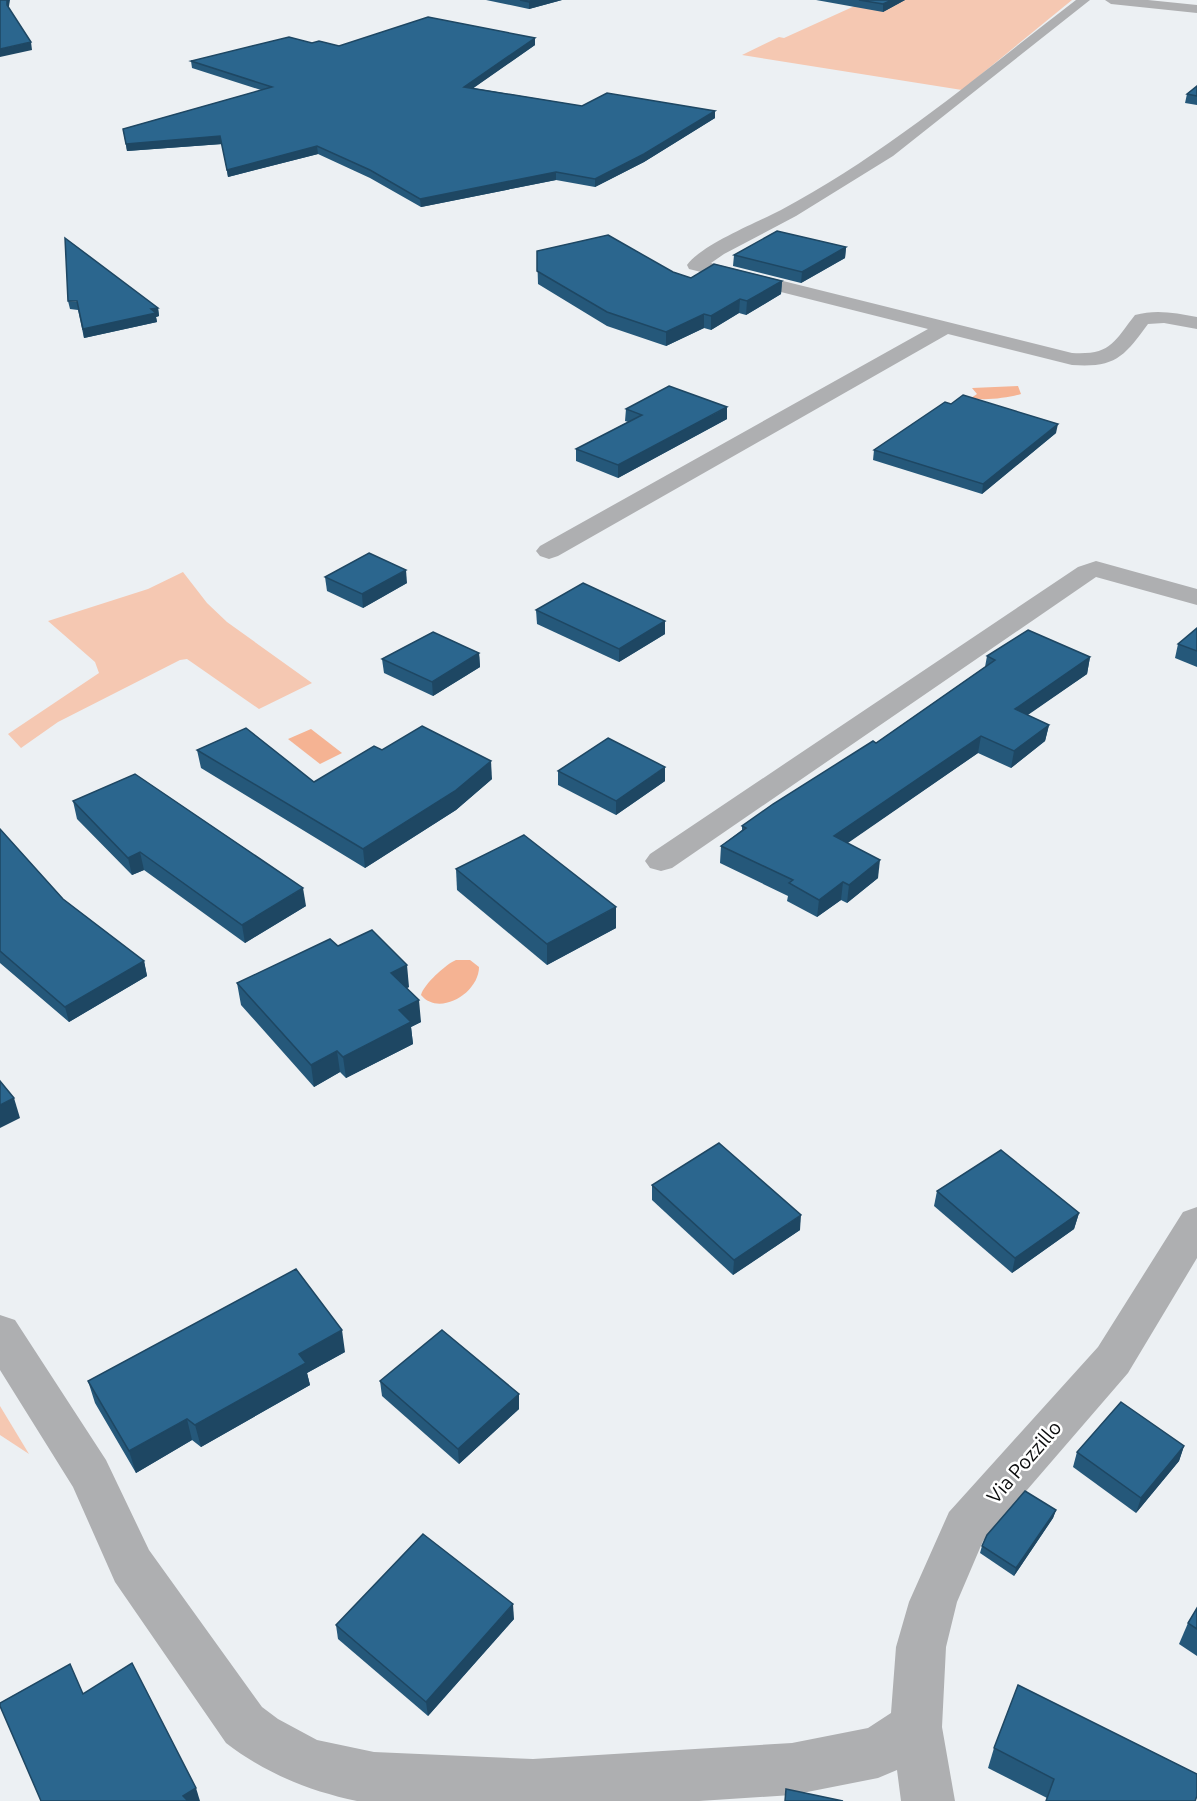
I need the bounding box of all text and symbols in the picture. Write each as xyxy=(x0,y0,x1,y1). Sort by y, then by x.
street label: Via Pozzillo xyxy=(982,1416,1066,1508)

